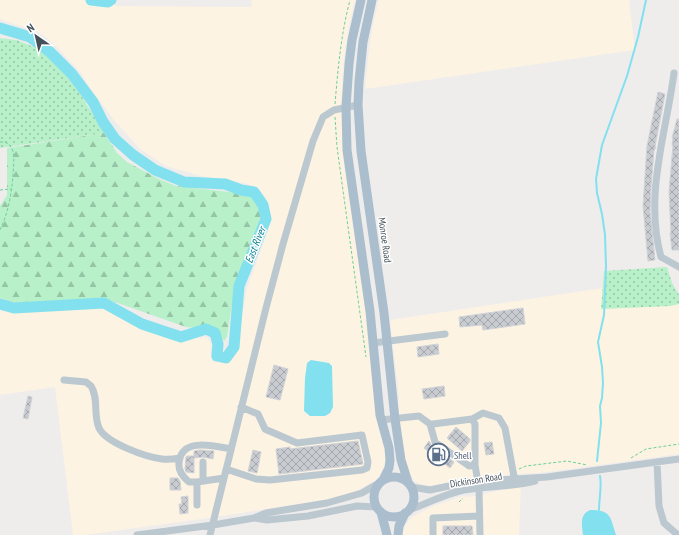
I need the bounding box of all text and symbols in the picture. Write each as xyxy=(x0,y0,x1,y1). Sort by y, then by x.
north arrow xyxy=(16,16,56,56)
text: N xyxy=(24,20,37,35)
street label: Monroe Road xyxy=(375,217,395,263)
water label: East River xyxy=(241,223,269,265)
fuel station icon: Shell xyxy=(426,442,452,468)
place label: Shell xyxy=(454,449,472,462)
street label: Dickinson Road xyxy=(449,469,503,491)

